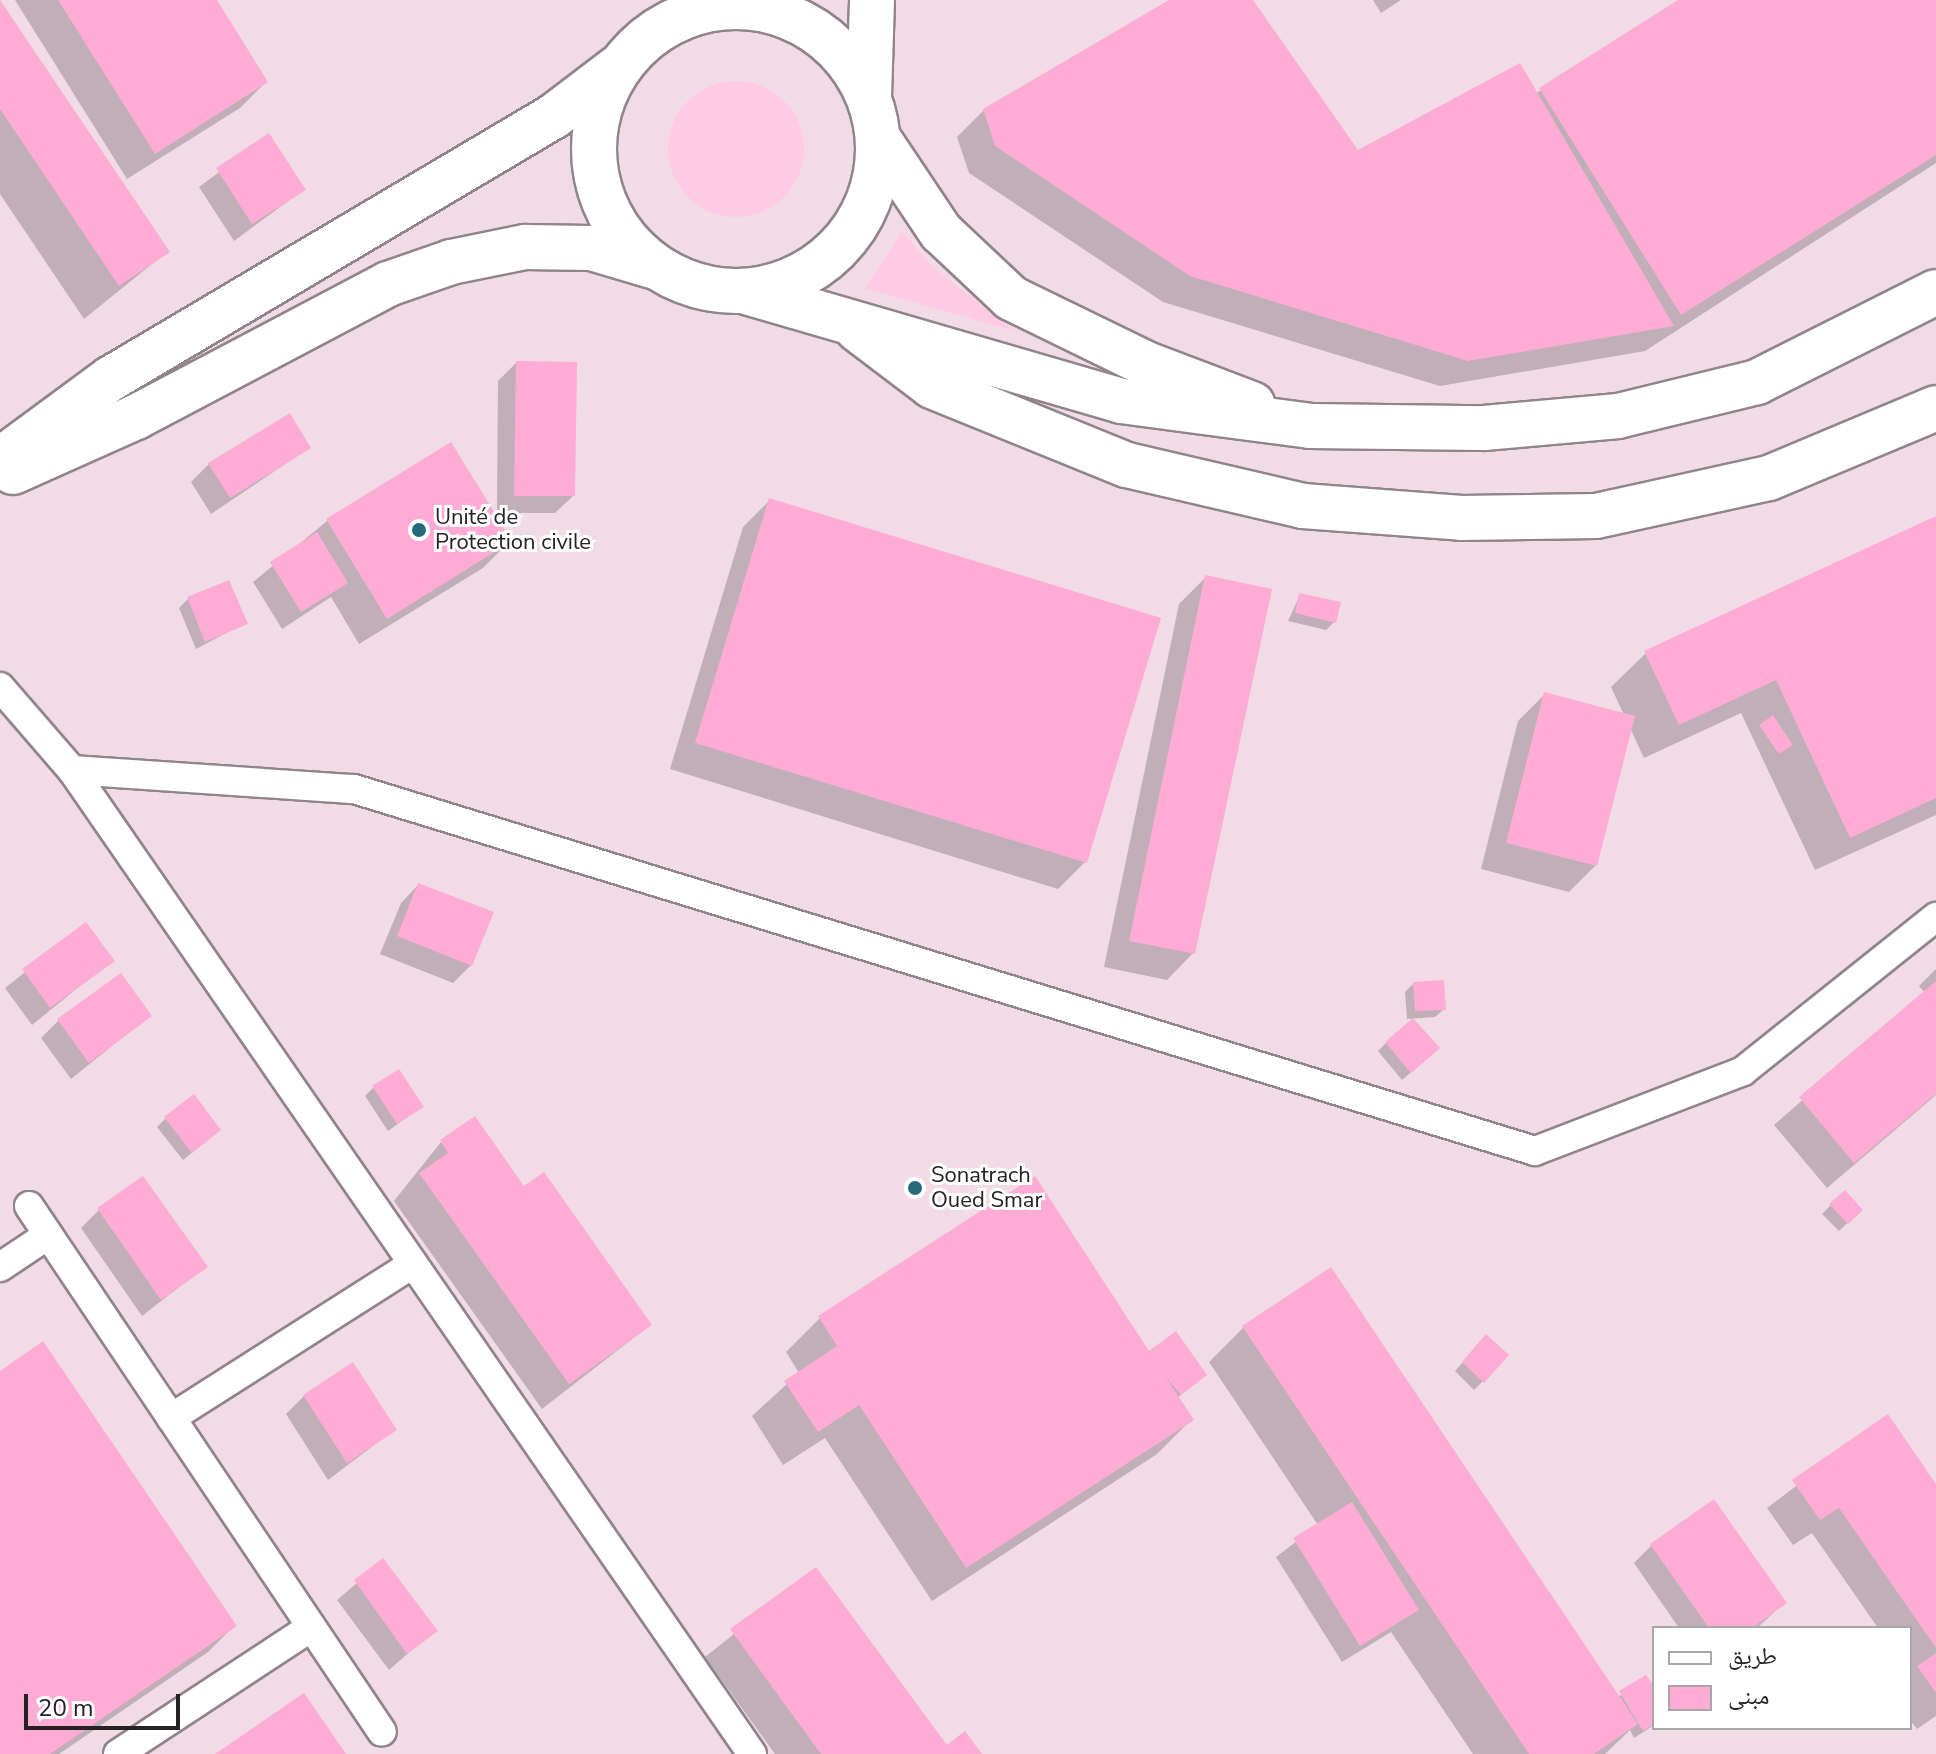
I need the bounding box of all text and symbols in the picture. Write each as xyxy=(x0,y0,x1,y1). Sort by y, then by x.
place label: Unité de Protection civile xyxy=(435,504,591,556)
marker: Unité de Protection civile xyxy=(410,521,428,539)
place label: Sonatrach Oued Smar xyxy=(931,1162,1042,1214)
marker: Sonatrach Oued Smar xyxy=(906,1179,924,1197)
legend xyxy=(1652,1626,1912,1730)
text: طريق xyxy=(1728,1640,1777,1672)
scale bar xyxy=(28,1678,184,1728)
text: مبنى xyxy=(1728,1680,1769,1712)
text: 20 m xyxy=(38,1692,94,1724)

